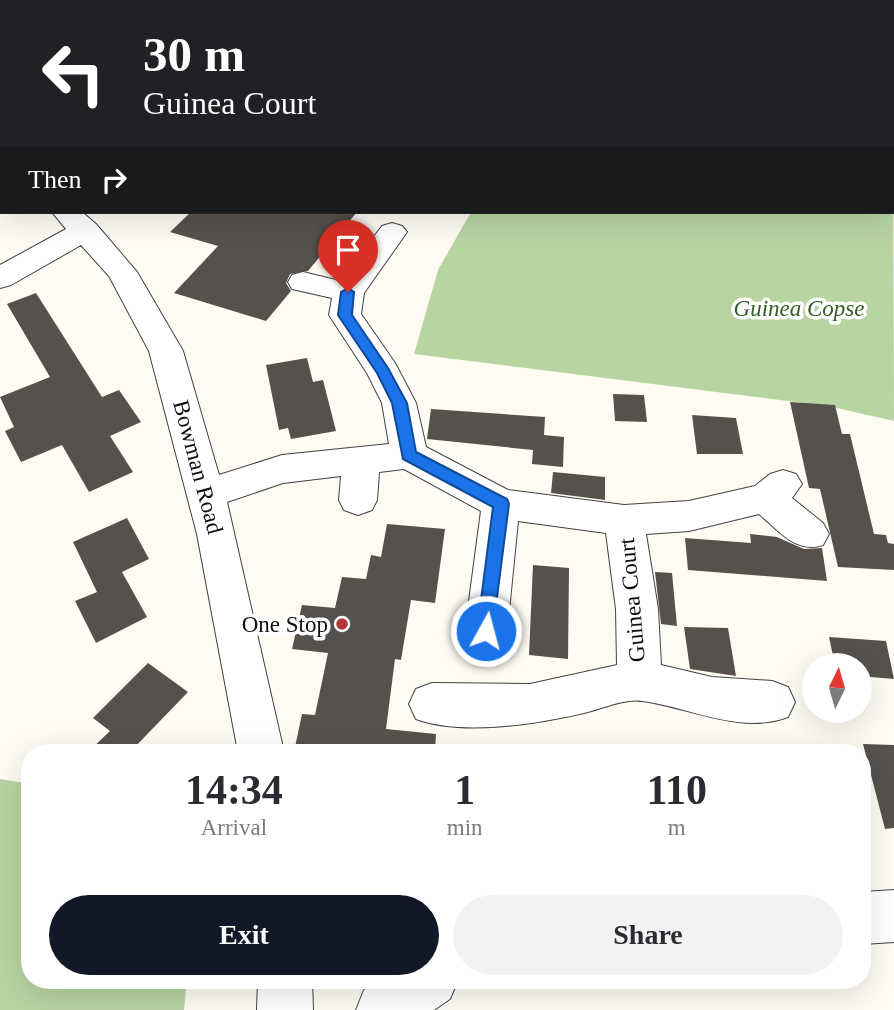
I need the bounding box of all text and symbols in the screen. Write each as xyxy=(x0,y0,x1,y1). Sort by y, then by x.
text: 30 m xyxy=(143,27,245,82)
icon: left xyxy=(28,28,119,119)
text: Guinea Court xyxy=(143,85,316,121)
icon: right xyxy=(95,161,133,199)
text: Then xyxy=(28,165,81,194)
pin xyxy=(318,220,378,292)
icon: arrive xyxy=(329,231,367,269)
park label: Guinea Copse xyxy=(734,296,864,321)
street label: Bowman Road xyxy=(168,397,228,537)
street label: Guinea Court xyxy=(614,536,650,663)
position arrow xyxy=(449,594,523,668)
place label: One Stop xyxy=(242,612,328,637)
marker: One Stop xyxy=(334,616,350,632)
north arrow xyxy=(802,653,872,723)
map controls xyxy=(802,653,872,723)
text: 14:34 xyxy=(185,767,283,813)
text: 1 xyxy=(454,767,475,813)
text: 110 xyxy=(646,767,707,813)
text: Arrival xyxy=(201,815,267,840)
text: min xyxy=(447,815,483,840)
text: m xyxy=(668,815,686,840)
button: Exit xyxy=(49,895,439,975)
button: Share xyxy=(453,895,843,975)

